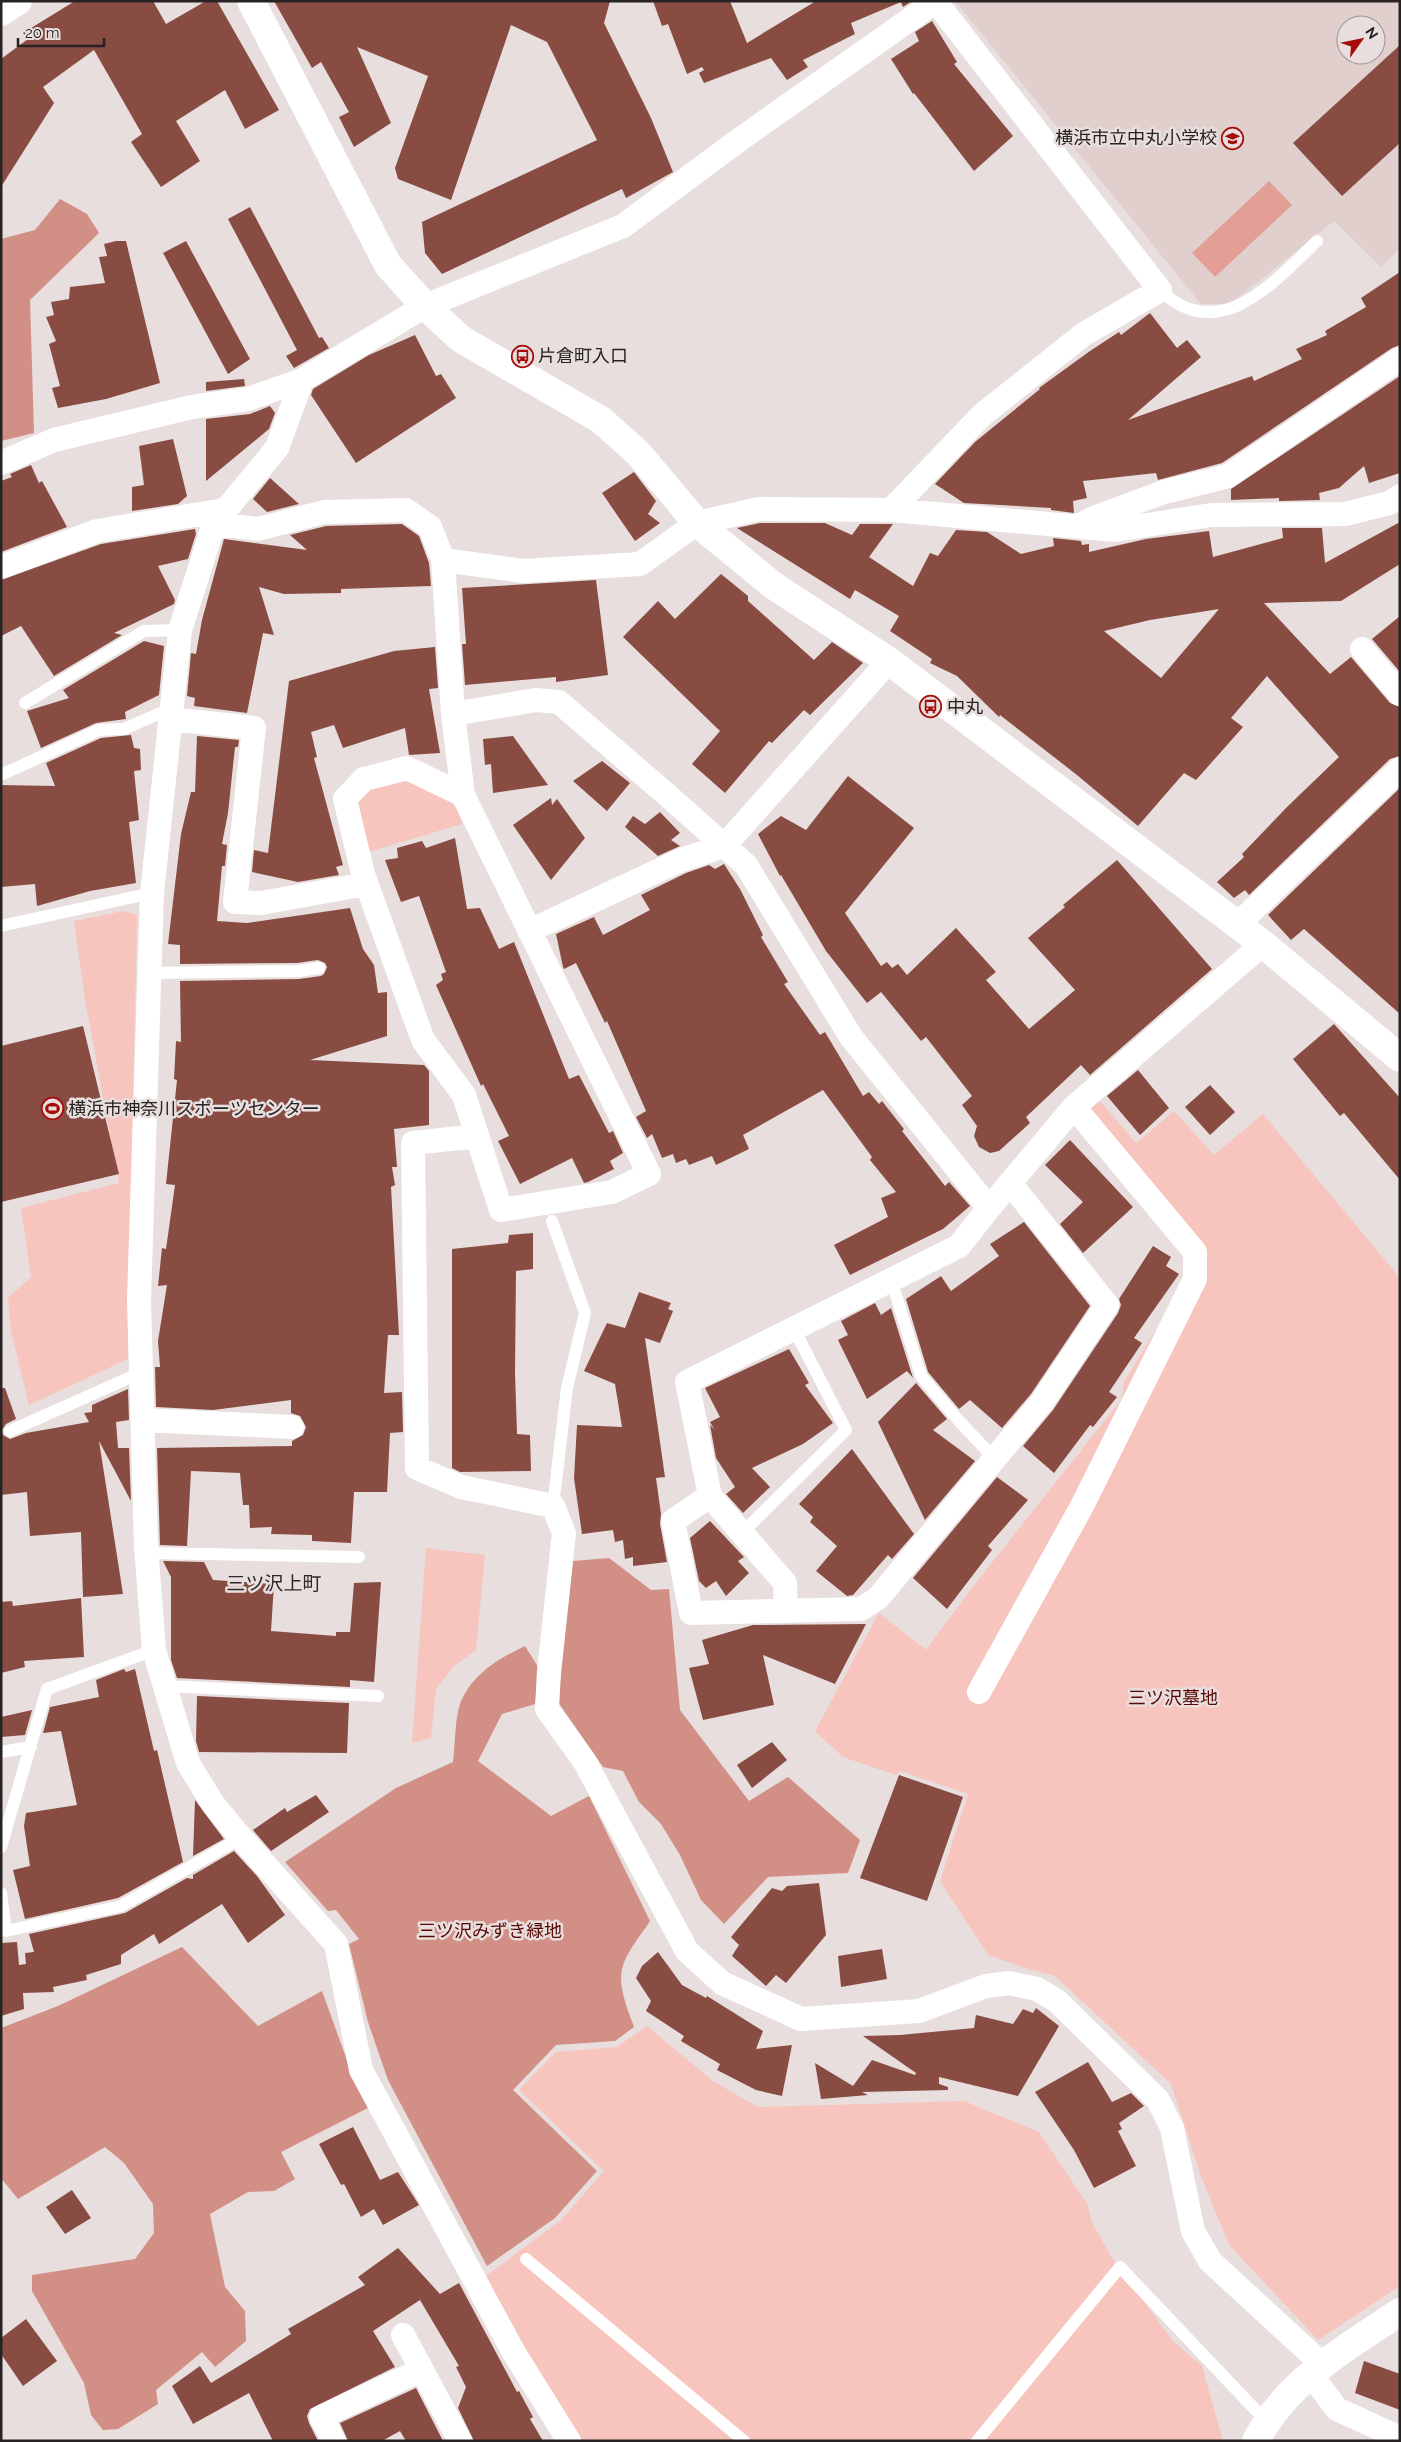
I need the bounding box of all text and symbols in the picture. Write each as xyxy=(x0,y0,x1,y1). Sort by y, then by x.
scale bar xyxy=(18,15,104,47)
north arrow xyxy=(1336,15,1386,65)
text: 20 m xyxy=(25,24,60,42)
text: N xyxy=(1362,24,1382,42)
school or university icon: 横浜市立中丸小学校 xyxy=(1221,126,1245,150)
place label: 横浜市立中丸小学校 xyxy=(1055,127,1217,148)
bus stop icon: 片倉町入口 xyxy=(510,344,534,368)
place label: 片倉町入口 xyxy=(538,345,628,366)
bus stop icon: 中丸 xyxy=(919,695,943,719)
place label: 中丸 xyxy=(947,696,983,717)
sports icon: 横浜市神奈川スポーツセンター xyxy=(40,1097,64,1121)
place label: 横浜市神奈川スポーツセンター xyxy=(68,1098,320,1119)
district label: 三ツ沢上町 xyxy=(226,1572,322,1594)
park label: 三ツ沢墓地 xyxy=(1128,1687,1218,1708)
park label: 三ツ沢みずき緑地 xyxy=(418,1920,562,1941)

